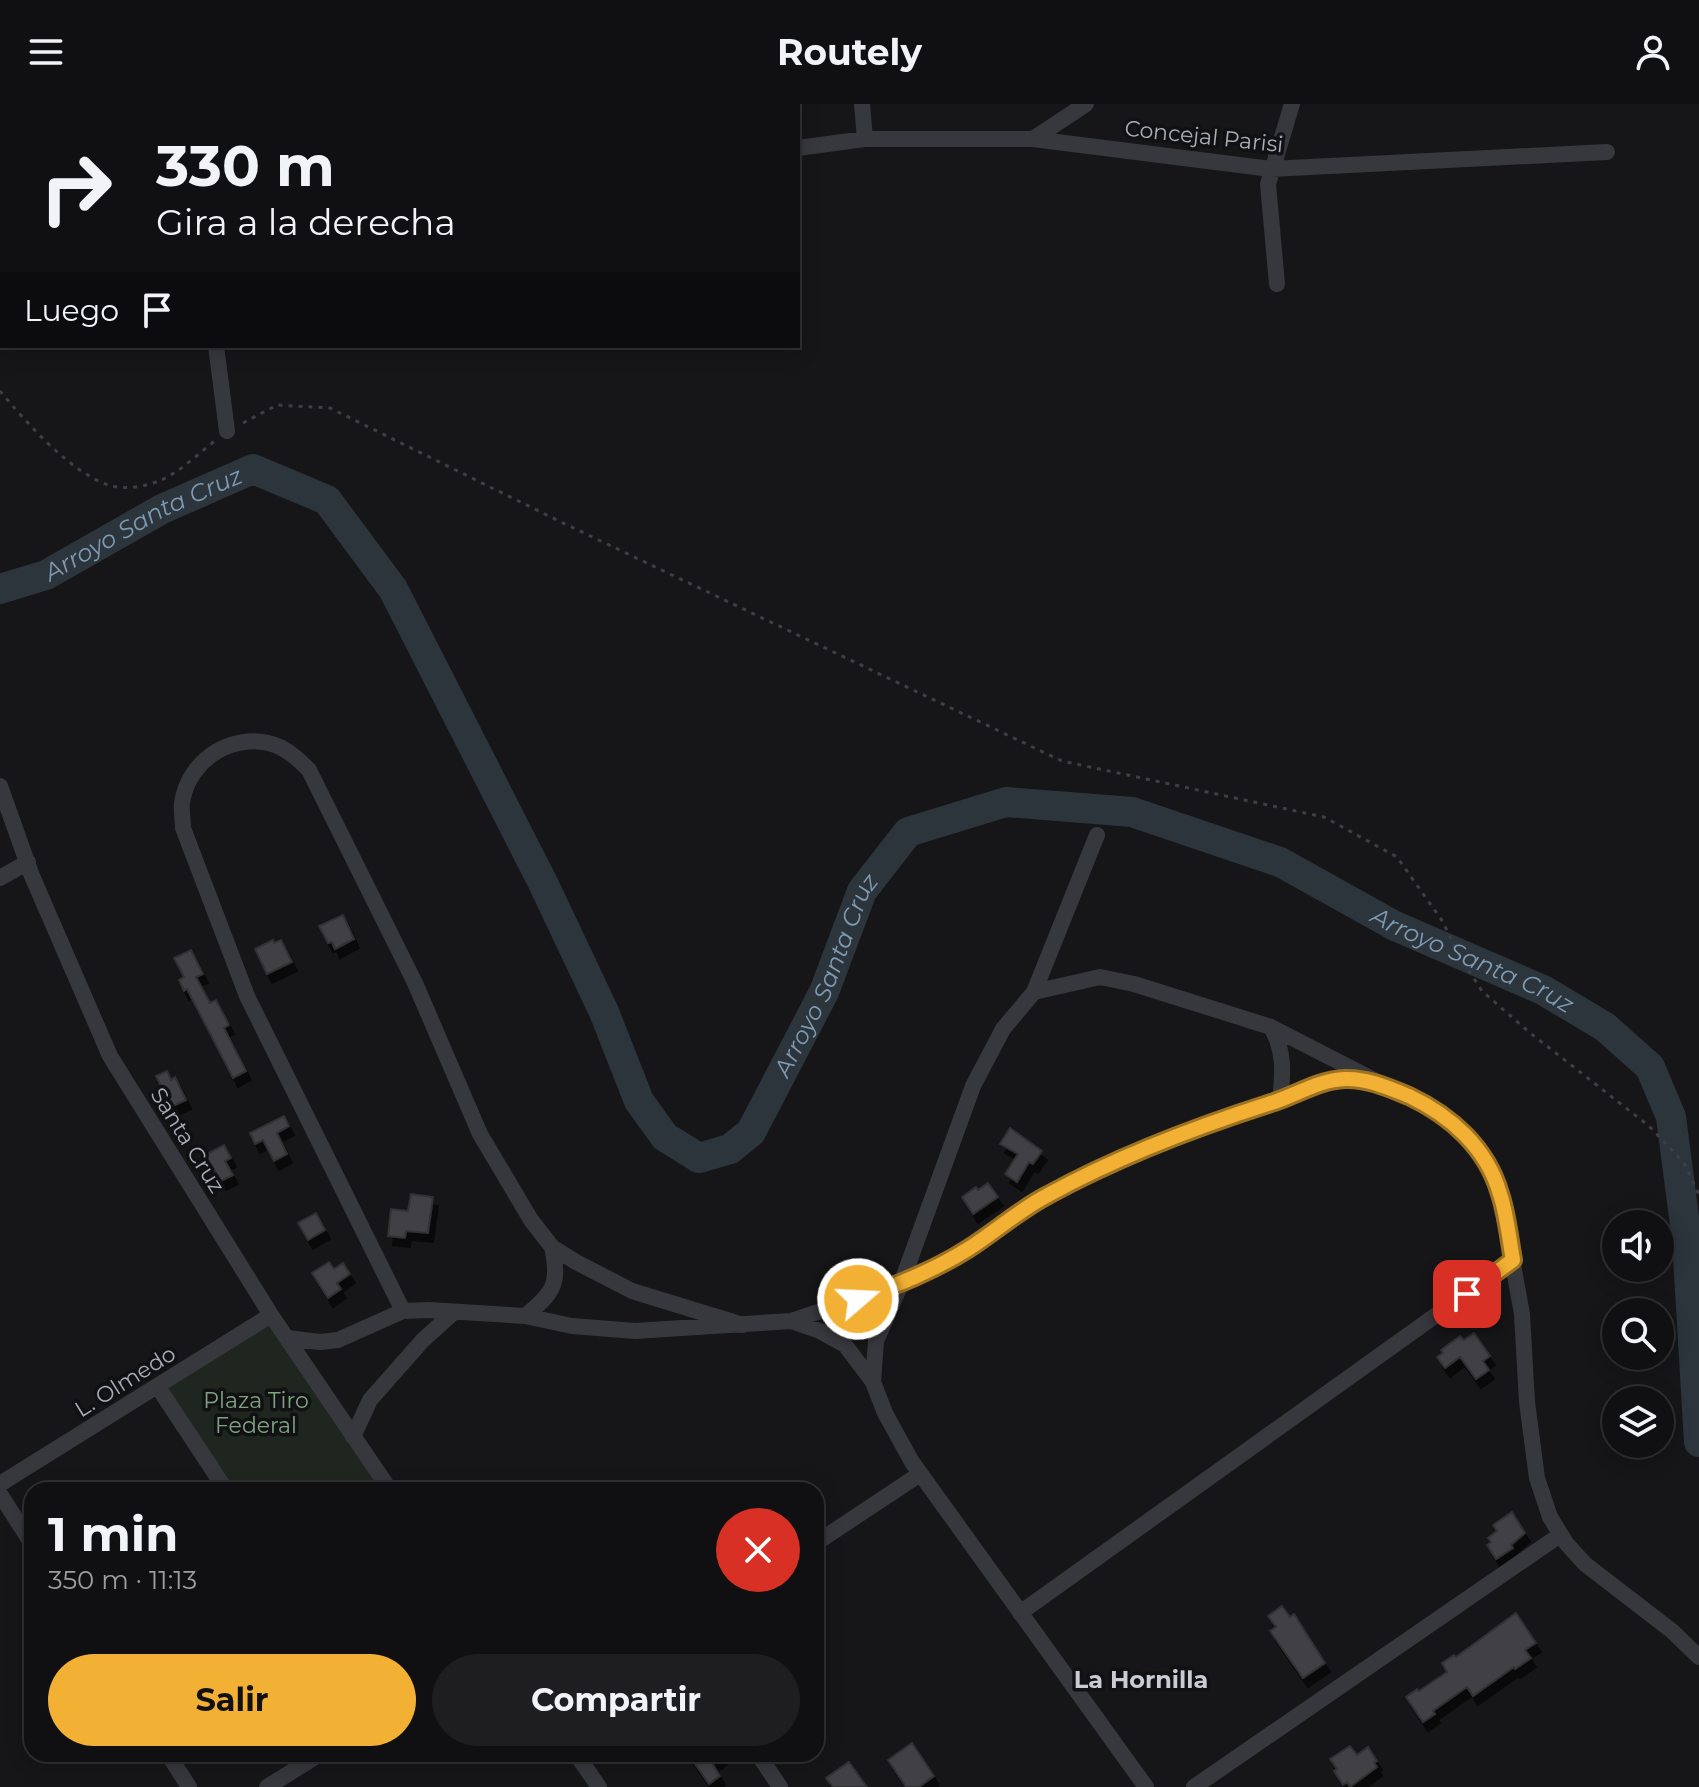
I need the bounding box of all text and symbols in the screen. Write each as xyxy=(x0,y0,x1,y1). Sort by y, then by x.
icon: menu xyxy=(24,30,68,74)
text: Routely xyxy=(777,30,922,74)
icon: person xyxy=(1631,30,1675,74)
street label: Concejal Parisi xyxy=(1123,115,1285,158)
text: 330 m xyxy=(156,132,335,200)
icon: right xyxy=(24,136,128,240)
text: Gira a la derecha xyxy=(156,200,456,244)
icon: arrive xyxy=(135,288,179,332)
text: Luego xyxy=(24,292,119,329)
water label: Arroyo Santa Cruz xyxy=(37,460,247,588)
water label: Arroyo Santa Cruz xyxy=(767,867,884,1083)
water label: Arroyo Santa Cruz xyxy=(1365,900,1580,1019)
street label: Santa Cruz xyxy=(145,1083,231,1198)
map controls xyxy=(1602,1210,1674,1458)
button: sound xyxy=(1602,1210,1674,1282)
position arrow xyxy=(816,1257,900,1341)
pin xyxy=(1433,1260,1501,1328)
icon: arrive xyxy=(1445,1272,1489,1316)
button: search xyxy=(1602,1298,1674,1370)
street label: L. Olmedo xyxy=(70,1340,181,1423)
button: layers xyxy=(1602,1386,1674,1458)
park label: Plaza Tiro Federal xyxy=(203,1387,309,1439)
text: 1 min xyxy=(48,1505,178,1563)
button: close xyxy=(716,1508,800,1592)
text: 350 m · 11:13 xyxy=(48,1564,197,1596)
button: Salir xyxy=(48,1654,416,1746)
button: Compartir xyxy=(432,1654,800,1746)
district label: La Hornilla xyxy=(1074,1665,1208,1694)

